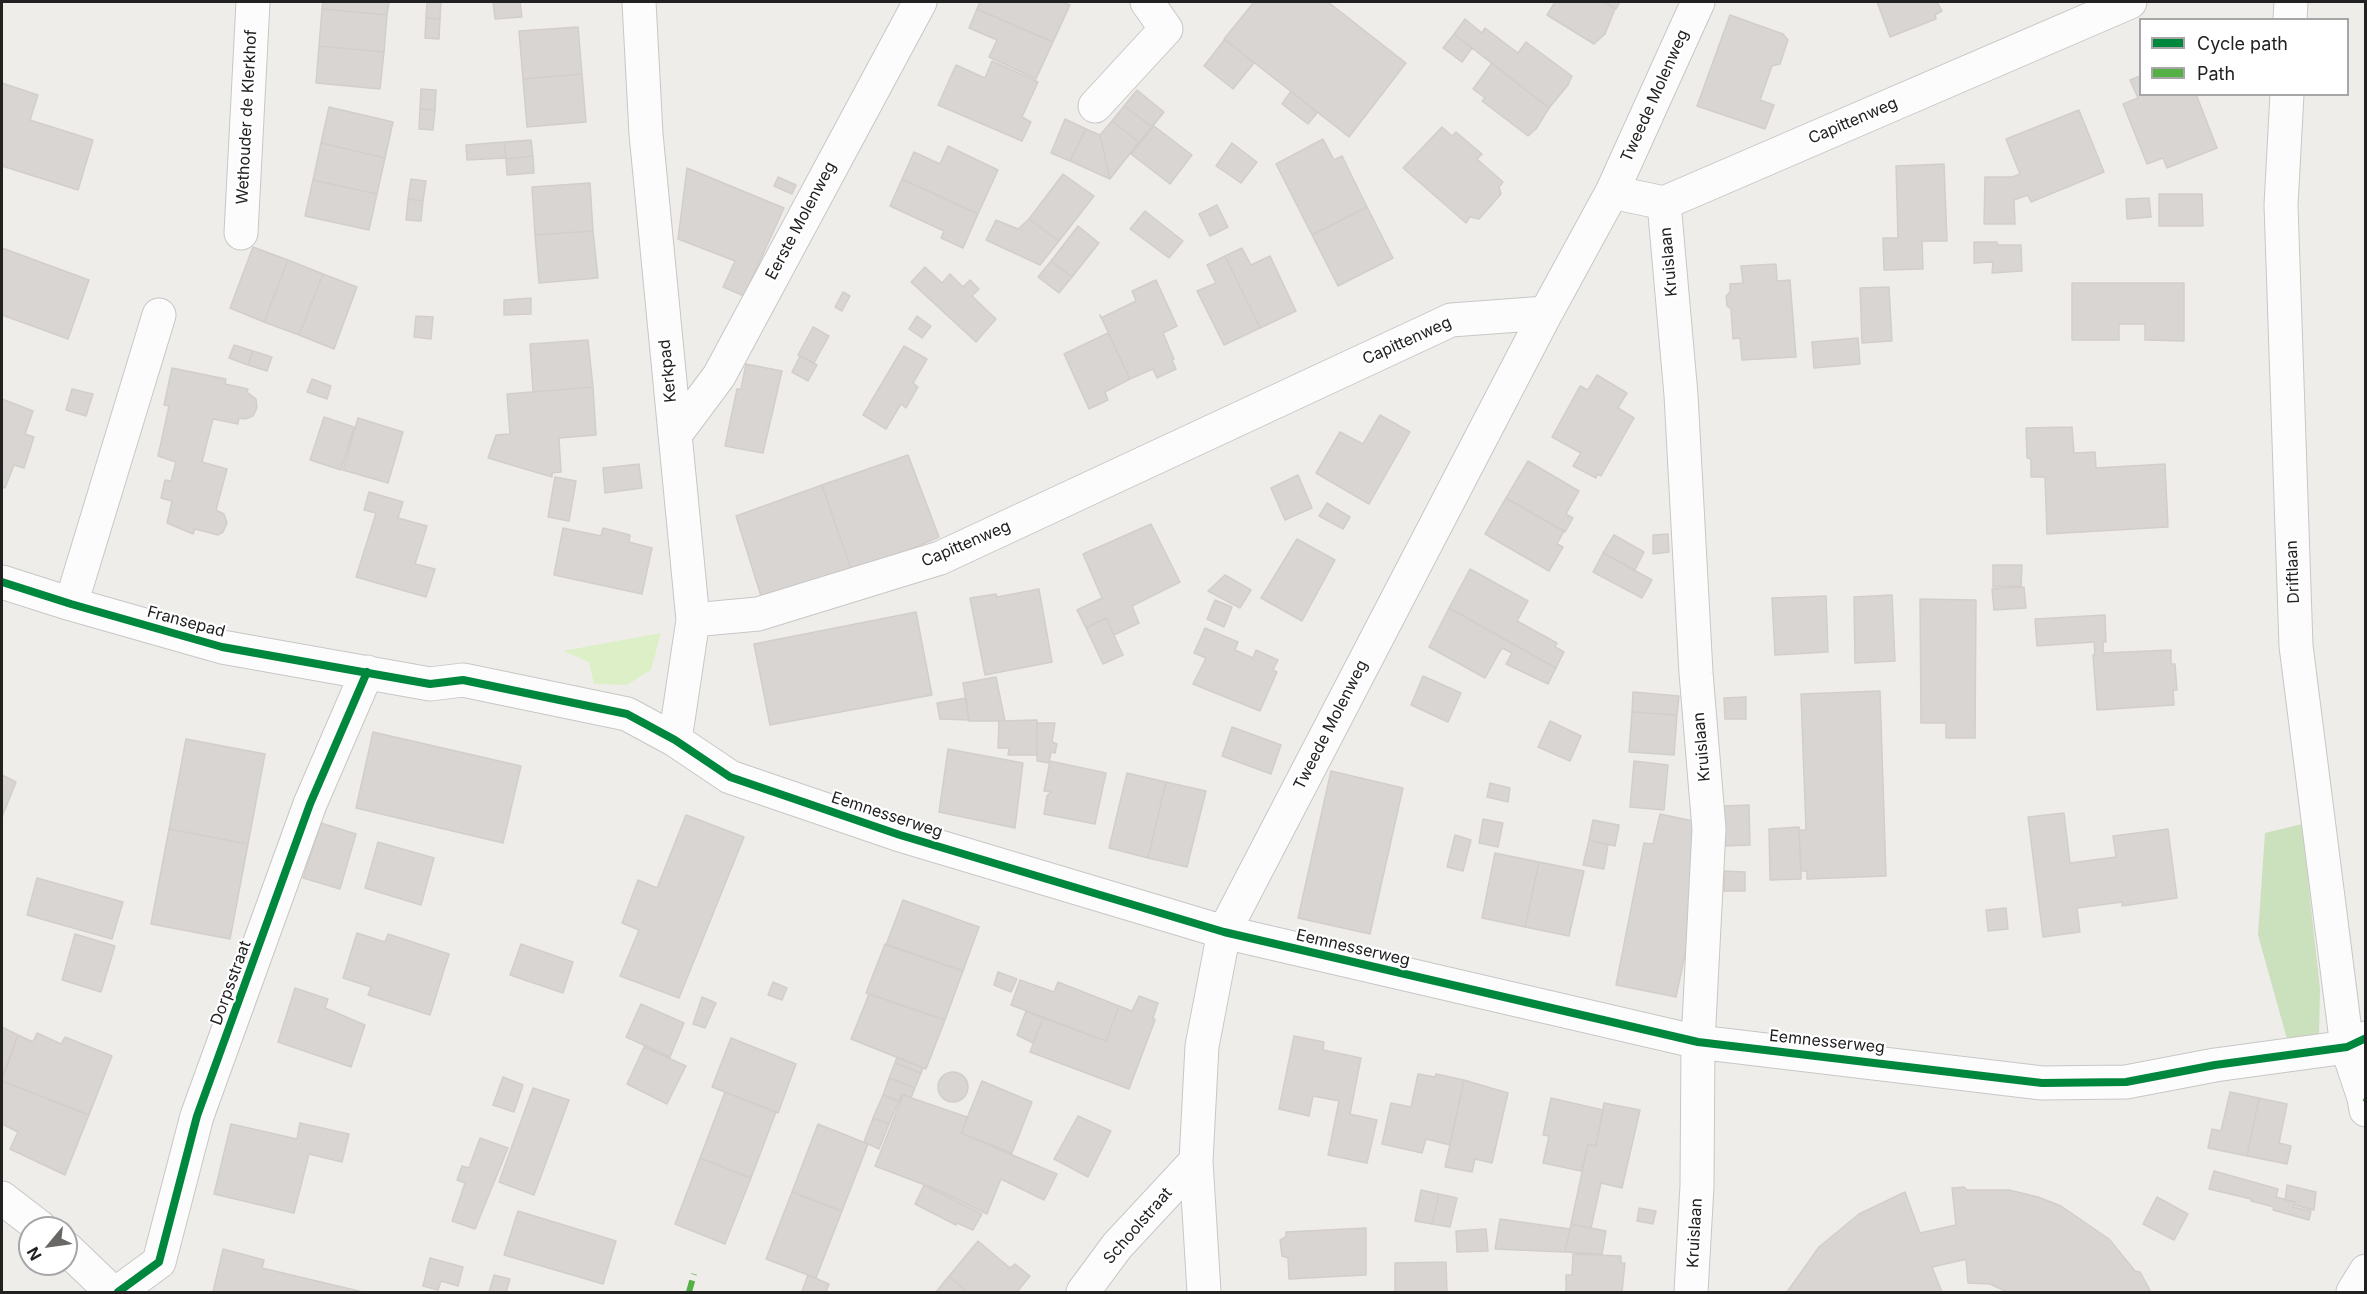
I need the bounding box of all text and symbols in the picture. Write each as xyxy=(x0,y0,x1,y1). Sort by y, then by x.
legend xyxy=(2139,18,2349,96)
street label: Tweede Molenweg xyxy=(1617,27,1693,165)
street label: Wethouder de Klerkhof xyxy=(233,29,261,205)
text: Cycle path xyxy=(2197,33,2288,54)
text: Path xyxy=(2197,63,2235,84)
street label: Capittenweg xyxy=(1806,94,1900,148)
street label: Eerste Molenweg xyxy=(762,159,840,283)
street label: Kruislaan xyxy=(1656,226,1682,298)
street label: Capittenweg xyxy=(1360,313,1454,369)
street label: Kerkpad xyxy=(655,339,681,403)
street label: Capittenweg xyxy=(919,517,1013,571)
street label: Driftlaan xyxy=(2282,540,2304,604)
street label: Fransepad xyxy=(145,602,227,642)
street label: Tweede Molenweg xyxy=(1290,657,1372,793)
street label: Kruislaan xyxy=(1689,711,1715,783)
street label: Eemnesserweg xyxy=(829,788,945,842)
street label: Eemnesserweg xyxy=(1294,926,1412,970)
street label: Dorpsstraat xyxy=(207,938,255,1028)
street label: Eemnesserweg xyxy=(1768,1026,1886,1058)
street label: Schoolstraat xyxy=(1100,1184,1176,1268)
street label: Kruislaan xyxy=(1684,1198,1706,1268)
north arrow xyxy=(18,1216,78,1276)
text: N xyxy=(22,1244,46,1264)

